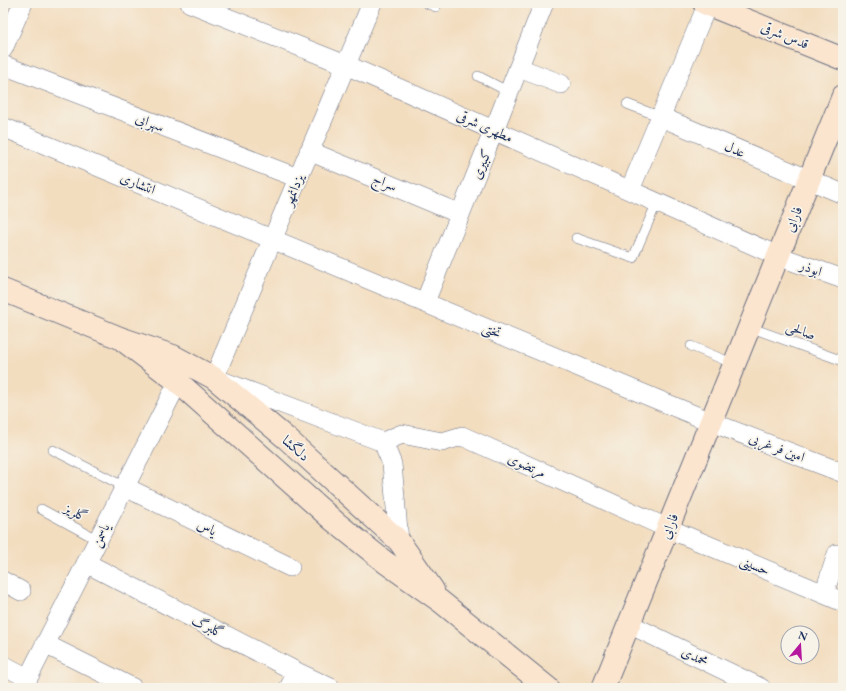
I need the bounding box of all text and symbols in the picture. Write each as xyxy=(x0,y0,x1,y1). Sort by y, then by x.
street label: قدس شرقی xyxy=(758,17,812,54)
street label: مطهری شرقی xyxy=(454,106,516,147)
street label: سهرابی xyxy=(133,108,167,137)
street label: عدل xyxy=(722,137,748,161)
street label: کبیری xyxy=(467,146,495,182)
street label: انتشاری xyxy=(118,168,158,198)
street label: سراج xyxy=(368,169,400,199)
street label: یزدانمهر xyxy=(278,170,308,210)
street label: فارابی xyxy=(780,203,807,235)
street label: ابوذر xyxy=(796,255,825,280)
street label: صالحی xyxy=(783,316,818,345)
street label: تختی xyxy=(479,318,504,343)
street label: امین فر غربی xyxy=(746,428,808,467)
street label: دلگشا xyxy=(278,431,314,465)
street label: مرتضوی xyxy=(505,449,549,482)
street label: گلریز xyxy=(60,497,91,526)
street label: فارابی xyxy=(656,510,683,542)
street label: یاس xyxy=(194,515,221,540)
street label: یاسمن xyxy=(86,519,115,550)
street label: حسینی xyxy=(737,551,773,580)
street label: گلبرگ xyxy=(189,610,227,642)
north arrow xyxy=(780,625,820,665)
text: N xyxy=(797,627,810,644)
street label: محمدی xyxy=(679,642,711,670)

